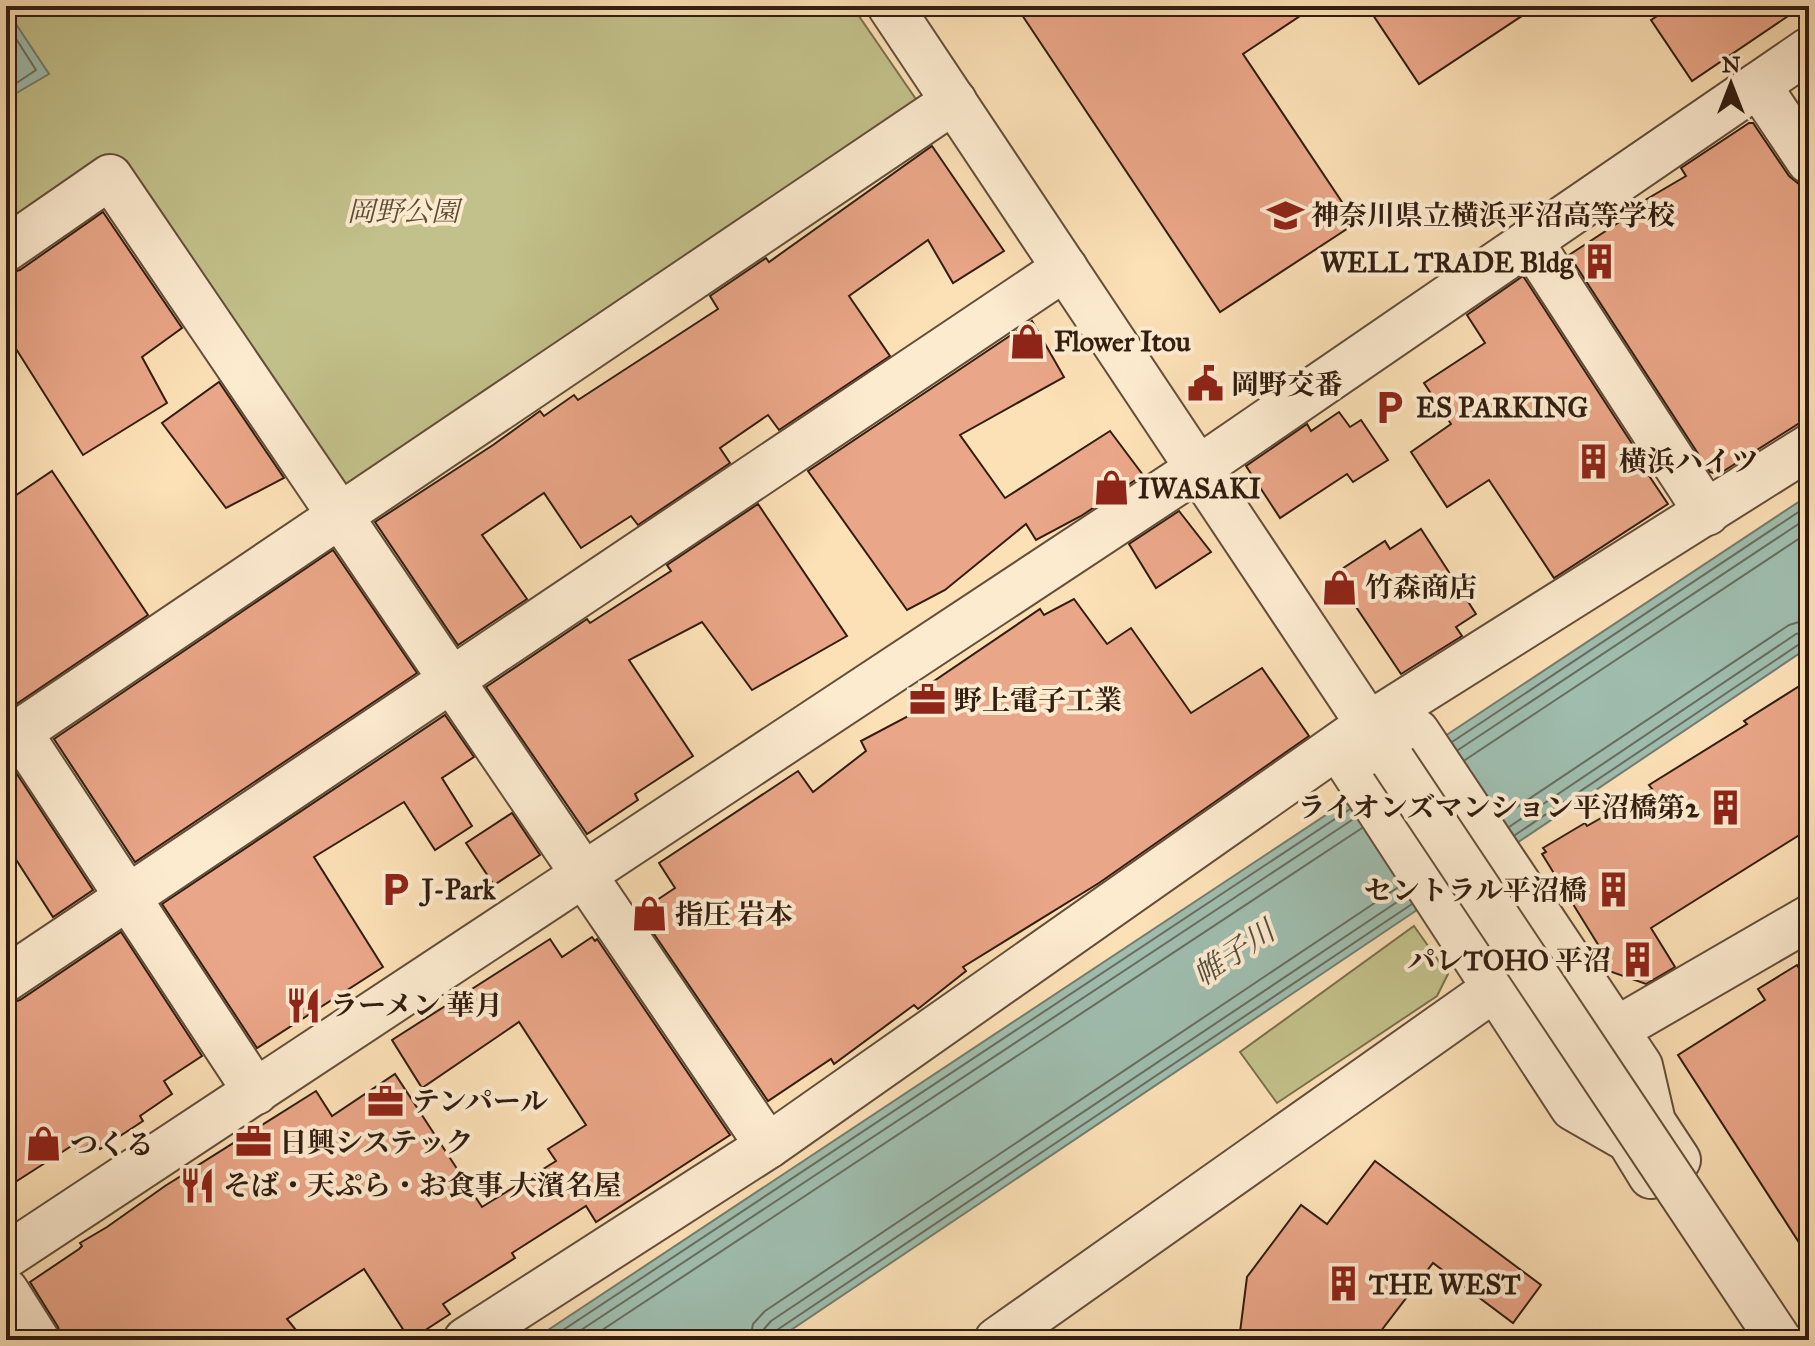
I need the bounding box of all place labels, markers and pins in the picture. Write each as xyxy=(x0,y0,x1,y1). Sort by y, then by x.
school or university icon: 神奈川県立横浜平沼高等学校 xyxy=(1266,196,1304,234)
place label: 神奈川県立横浜平沼高等学校 xyxy=(1311,198,1675,233)
building icon: WELL TRADE Bldg xyxy=(1580,243,1618,281)
place label: WELL TRADE Bldg xyxy=(1320,245,1574,280)
shop icon: Flower Itou xyxy=(1009,322,1047,360)
place label: Flower Itou xyxy=(1054,324,1191,359)
public building icon: 岡野交番 xyxy=(1186,365,1224,403)
place label: 岡野交番 xyxy=(1231,367,1343,402)
parking icon: ES PARKING xyxy=(1371,388,1409,426)
place label: ES PARKING xyxy=(1416,390,1588,425)
building icon: 横浜ハイツ xyxy=(1574,442,1612,480)
place label: 横浜ハイツ xyxy=(1619,444,1759,479)
shop icon: IWASAKI xyxy=(1093,469,1131,507)
place label: IWASAKI xyxy=(1138,471,1261,506)
shop icon: 竹森商店 xyxy=(1320,568,1358,606)
place label: 竹森商店 xyxy=(1365,570,1477,605)
office icon: 野上電子工業 xyxy=(909,681,947,719)
place label: 野上電子工業 xyxy=(954,683,1122,718)
building icon: ライオンズマンション平沼橋第2 xyxy=(1706,788,1744,826)
place label: ライオンズマンション平沼橋第2 xyxy=(1298,790,1700,825)
parking icon: J-Park xyxy=(377,870,415,908)
building icon: セントラル平沼橋 xyxy=(1594,871,1632,909)
place label: J-Park xyxy=(418,872,496,907)
place label: セントラル平沼橋 xyxy=(1364,873,1587,908)
shop icon: 指圧 岩本 xyxy=(630,895,668,933)
place label: 指圧 岩本 xyxy=(675,897,793,932)
building icon: パレTOHO 平沼 xyxy=(1618,941,1656,979)
place label: パレTOHO 平沼 xyxy=(1407,943,1611,978)
restaurant icon: ラーメン 華月 xyxy=(285,986,323,1024)
place label: ラーメン 華月 xyxy=(330,988,503,1023)
office icon: テンパール xyxy=(367,1082,405,1120)
place label: テンパール xyxy=(412,1084,548,1119)
office icon: 日興システック xyxy=(234,1123,272,1161)
shop icon: つくる xyxy=(25,1125,63,1163)
place label: 日興システック xyxy=(279,1125,474,1160)
place label: つくる xyxy=(70,1127,154,1162)
restaurant icon: そば・天ぷら・お食事 大濱名屋 xyxy=(178,1166,216,1204)
place label: そば・天ぷら・お食事 大濱名屋 xyxy=(223,1168,621,1203)
building icon: THE WEST xyxy=(1324,1265,1362,1303)
place label: THE WEST xyxy=(1369,1267,1521,1302)

